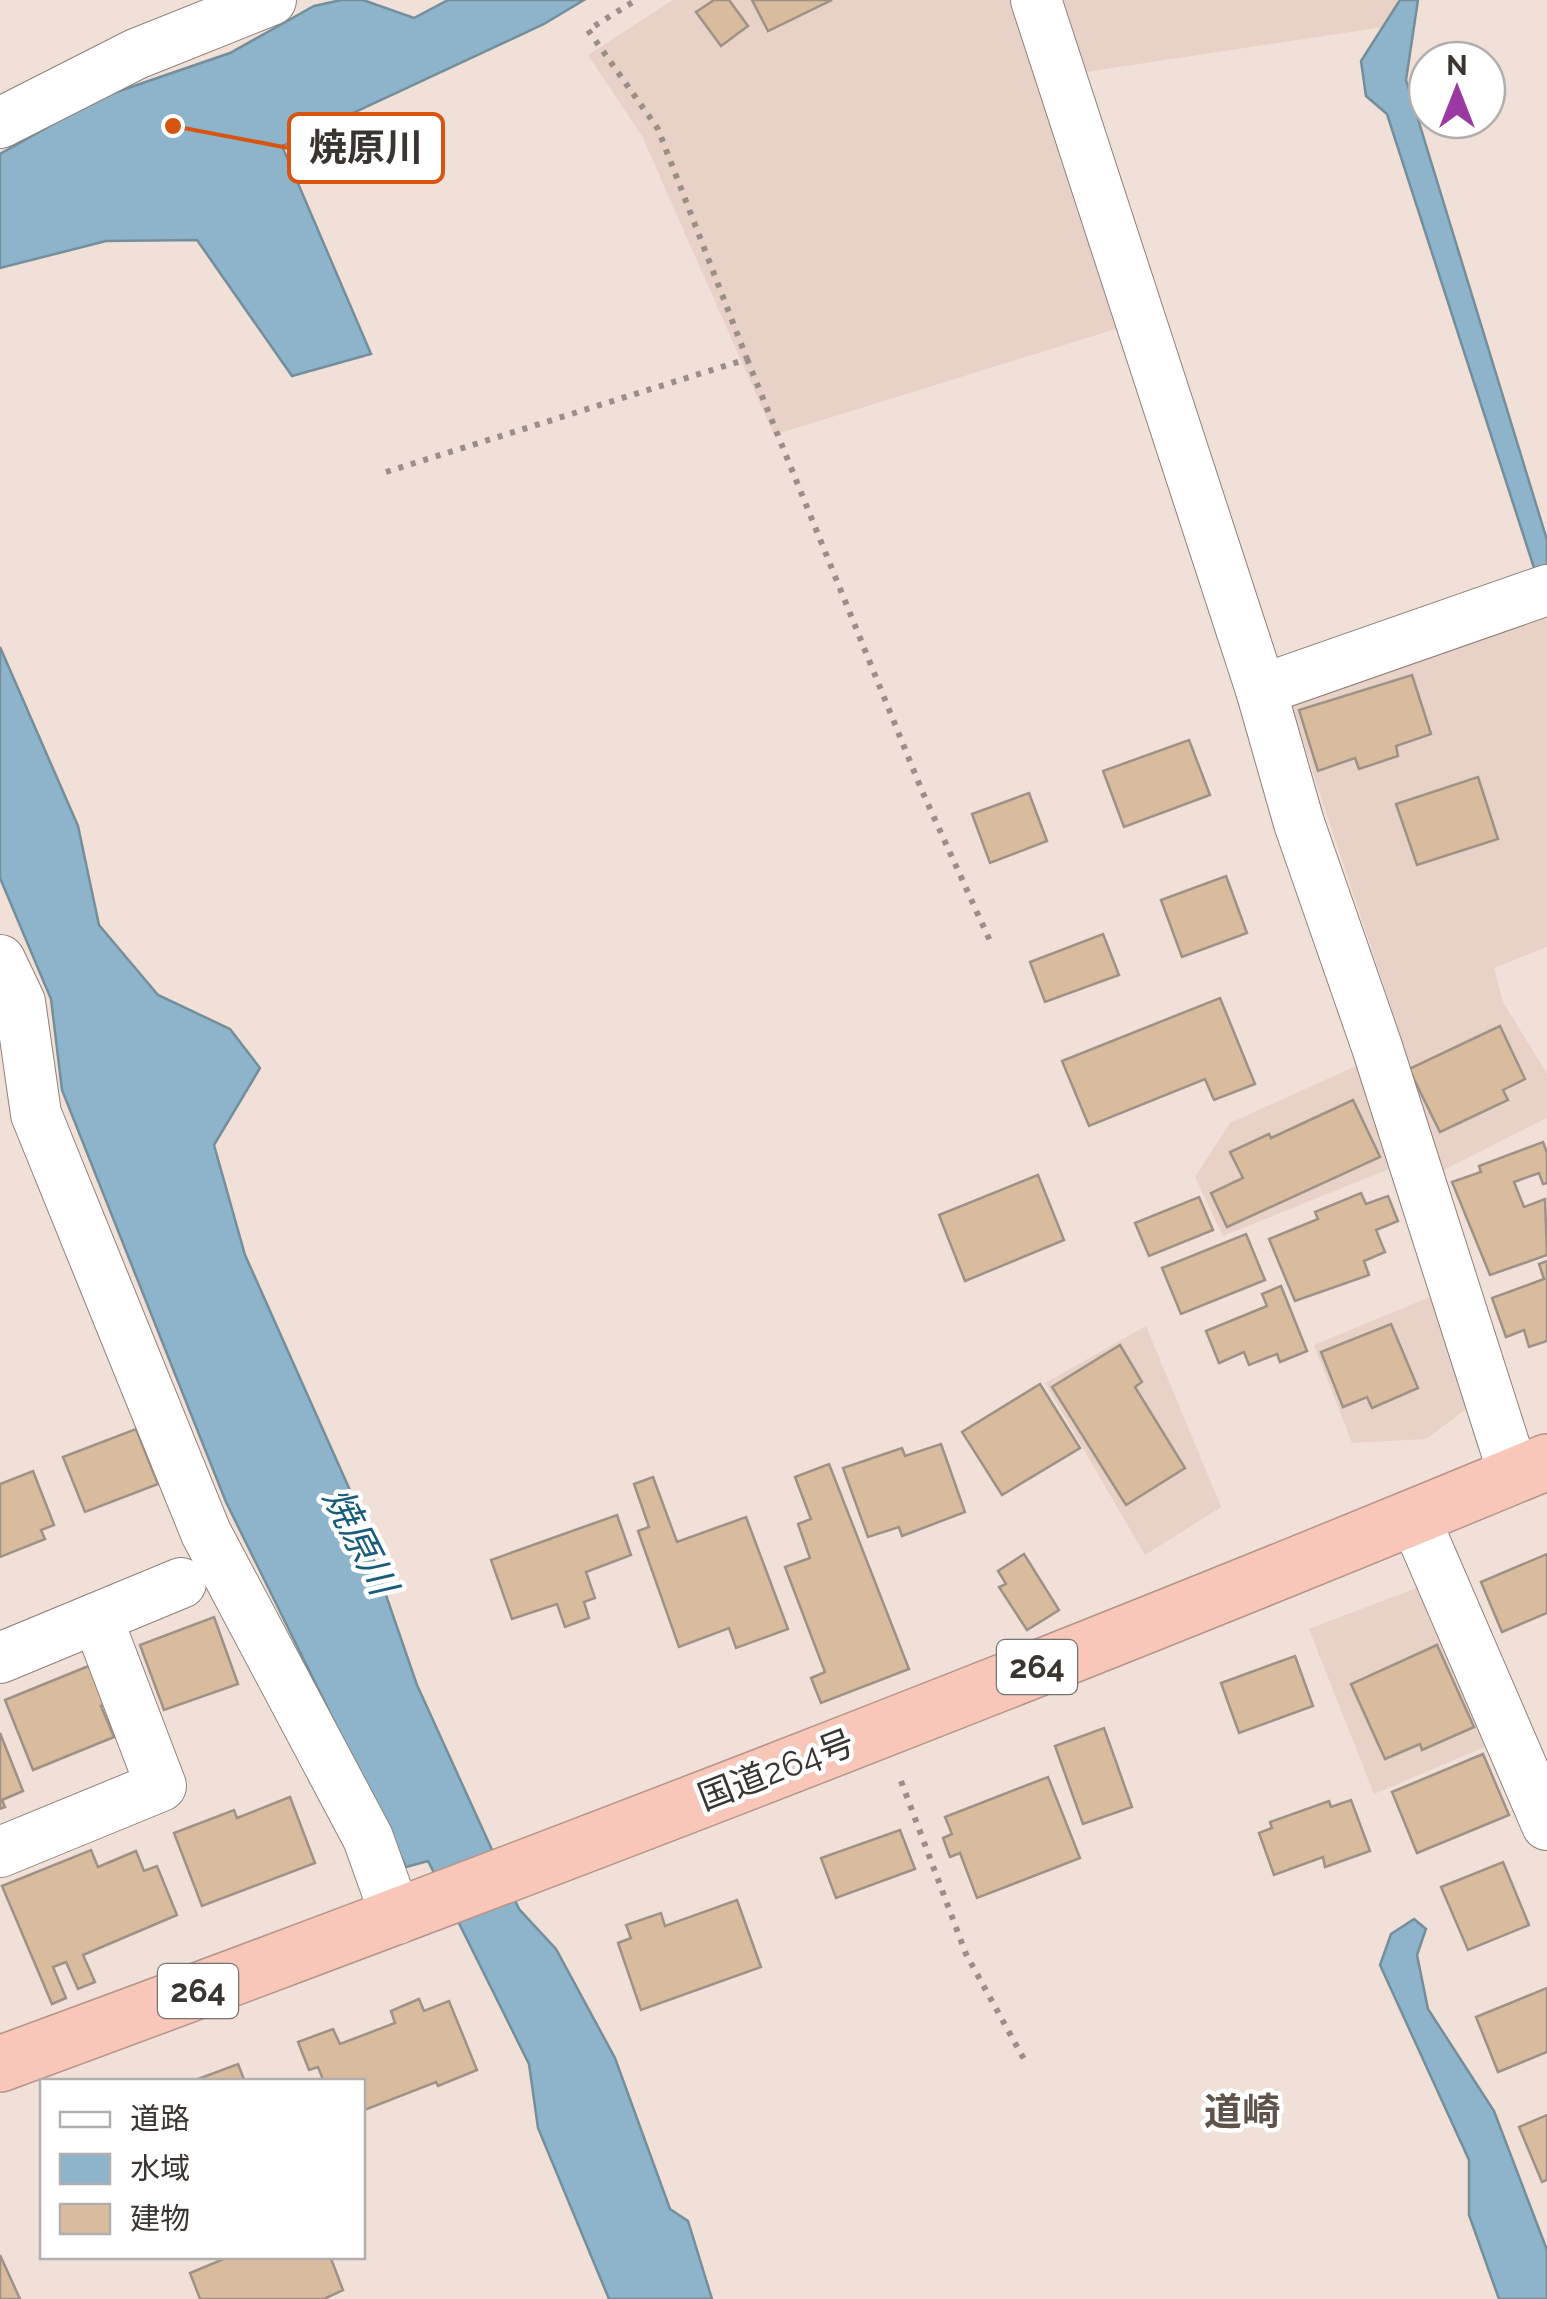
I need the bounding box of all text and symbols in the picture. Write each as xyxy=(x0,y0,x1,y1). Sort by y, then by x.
north arrow xyxy=(1407,40,1507,140)
text: N xyxy=(1446,49,1468,82)
callout: 焼原川 xyxy=(289,114,443,182)
text: 焼原川 xyxy=(309,125,423,170)
water label: 焼原川 xyxy=(315,1480,408,1605)
road number: 264 xyxy=(997,1640,1077,1694)
street label: 国道264号 xyxy=(692,1721,859,1818)
road number: 264 xyxy=(158,1964,238,2018)
legend xyxy=(40,2079,365,2259)
district label: 道崎 xyxy=(1204,2089,1280,2134)
text: 道路 xyxy=(130,2101,190,2136)
text: 水域 xyxy=(130,2151,190,2186)
text: 建物 xyxy=(130,2201,190,2236)

